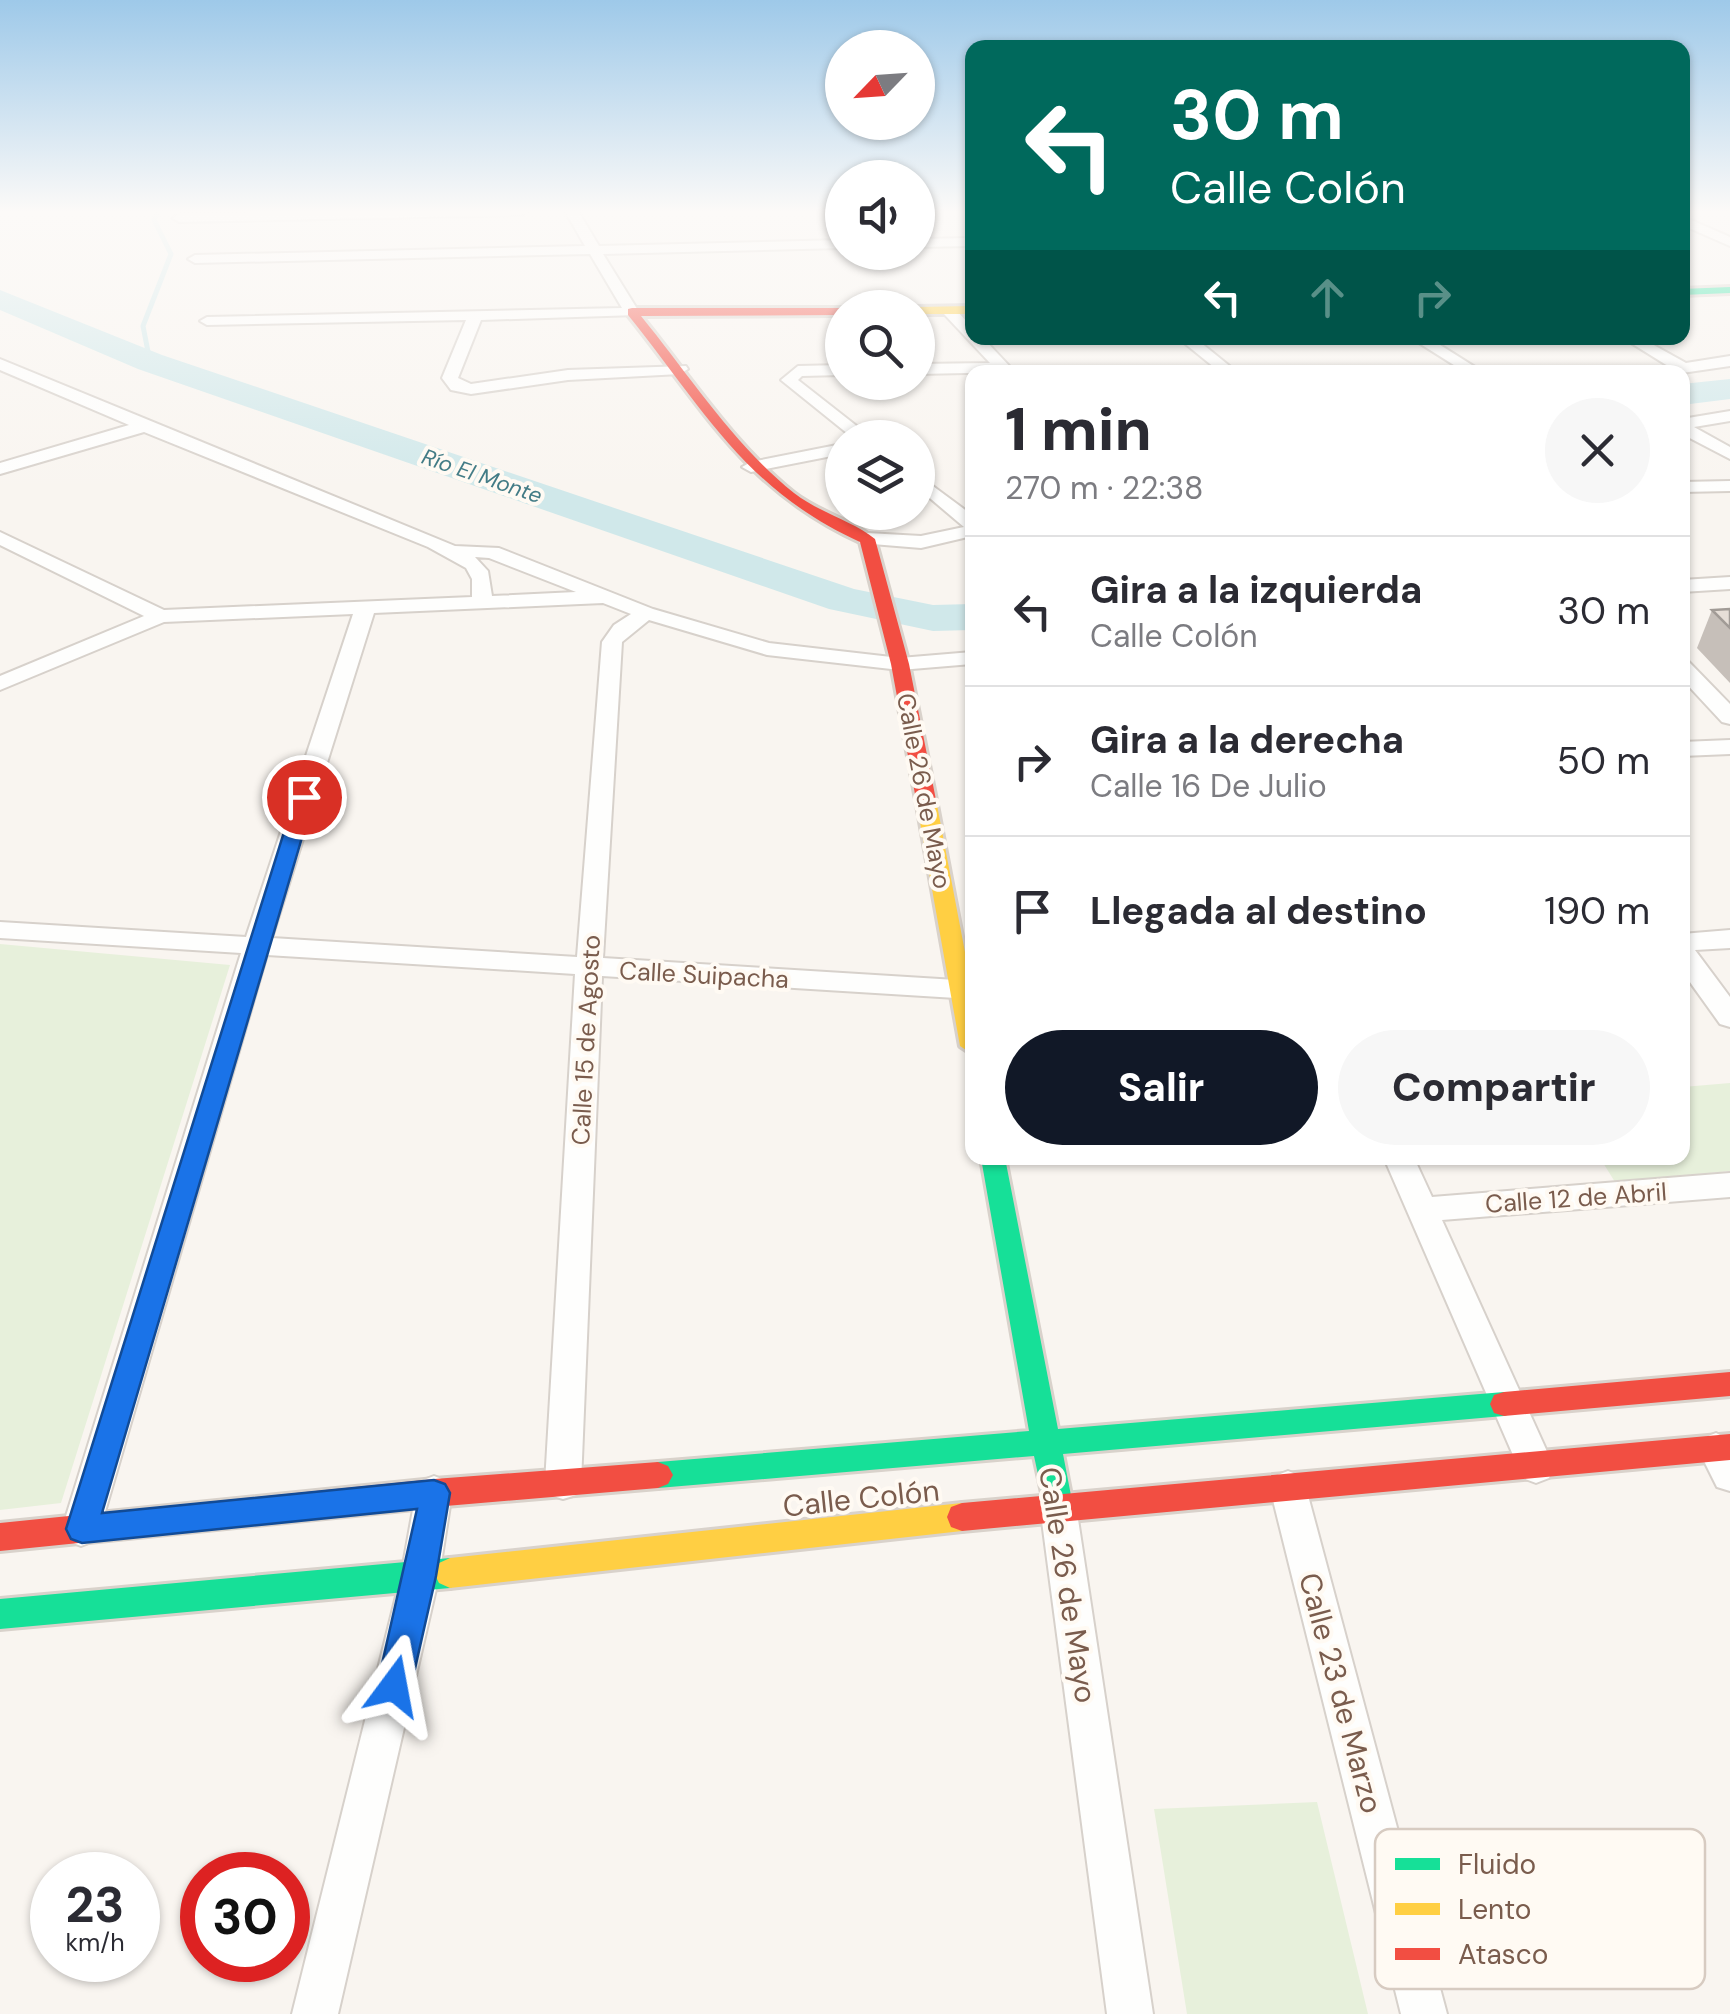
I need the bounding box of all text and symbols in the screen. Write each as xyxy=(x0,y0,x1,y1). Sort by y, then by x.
north arrow xyxy=(825,30,935,140)
map controls xyxy=(825,30,935,530)
text: 30 m xyxy=(1170,70,1344,161)
icon: left xyxy=(1005,80,1135,210)
text: Calle Colón xyxy=(1170,158,1406,217)
button: sound xyxy=(825,160,935,270)
icon: left xyxy=(1195,270,1250,325)
icon: ahead xyxy=(1300,270,1355,325)
icon: right xyxy=(1405,270,1460,325)
button: search xyxy=(825,290,935,400)
text: 1 min xyxy=(1005,390,1152,469)
button: close xyxy=(1545,398,1650,503)
button: layers xyxy=(825,420,935,530)
water label: Río El Monte xyxy=(418,442,546,510)
text: 270 m · 22:38 xyxy=(1005,467,1204,509)
text: Gira a la izquierda xyxy=(1090,565,1422,615)
icon: left xyxy=(1005,584,1060,639)
text: 30 m xyxy=(1558,586,1650,636)
text: Calle Colón xyxy=(1090,615,1258,657)
street label: Calle 26 de Mayo xyxy=(889,690,959,892)
text: Gira a la derecha xyxy=(1090,715,1404,765)
icon: right xyxy=(1005,734,1060,789)
text: 50 m xyxy=(1557,736,1650,786)
pin xyxy=(262,755,347,840)
text: Calle 16 De Julio xyxy=(1090,765,1327,807)
icon: arrive xyxy=(277,770,332,825)
icon: arrive xyxy=(1005,884,1060,939)
text: Llegada al destino xyxy=(1090,886,1427,936)
text: 190 m xyxy=(1544,886,1650,936)
street label: Calle 15 de Agosto xyxy=(564,934,608,1146)
street label: Calle Suipacha xyxy=(618,954,790,996)
button: Salir xyxy=(1005,1030,1318,1145)
button: Compartir xyxy=(1338,1030,1650,1145)
street label: Calle 12 de Abril xyxy=(1484,1175,1668,1221)
street label: Calle 26 de Mayo xyxy=(1030,1464,1106,1706)
street label: Calle Colón xyxy=(781,1470,941,1526)
street label: Calle 23 de Marzo xyxy=(1290,1569,1392,1817)
position arrow xyxy=(342,1634,446,1738)
legend xyxy=(1375,1829,1705,1989)
text: Fluido xyxy=(1458,1846,1536,1883)
speed limit sign: 30 xyxy=(180,1852,310,1982)
text: 23 xyxy=(66,1872,125,1938)
text: Lento xyxy=(1458,1891,1531,1928)
text: km/h xyxy=(65,1926,125,1959)
text: Atasco xyxy=(1458,1936,1548,1973)

